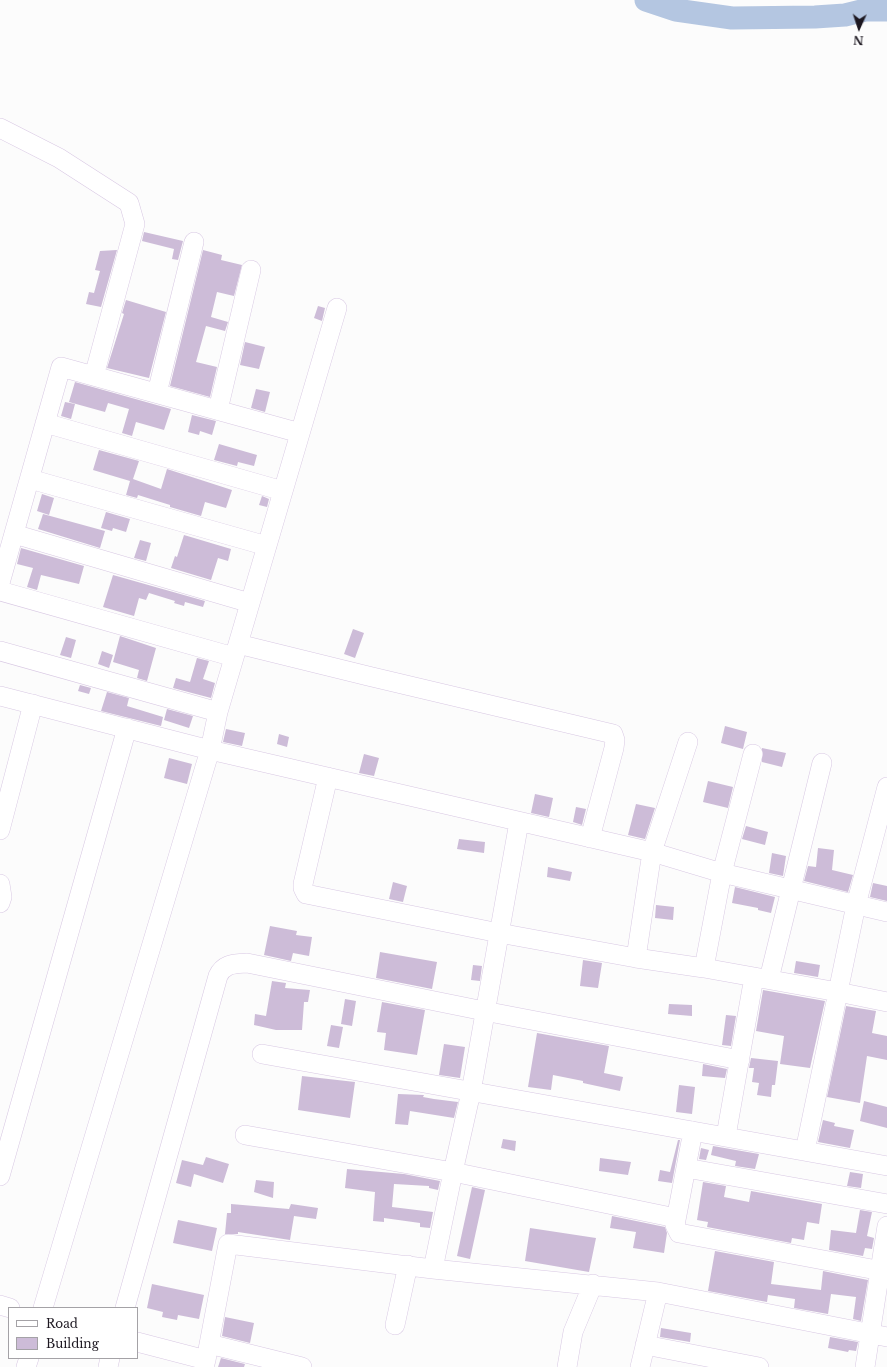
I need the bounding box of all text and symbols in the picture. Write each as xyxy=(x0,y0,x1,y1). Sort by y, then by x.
north arrow xyxy=(839,8,879,48)
text: N xyxy=(853,33,864,47)
legend xyxy=(8,1307,138,1359)
text: Road xyxy=(46,1316,78,1331)
text: Building xyxy=(46,1336,99,1351)

